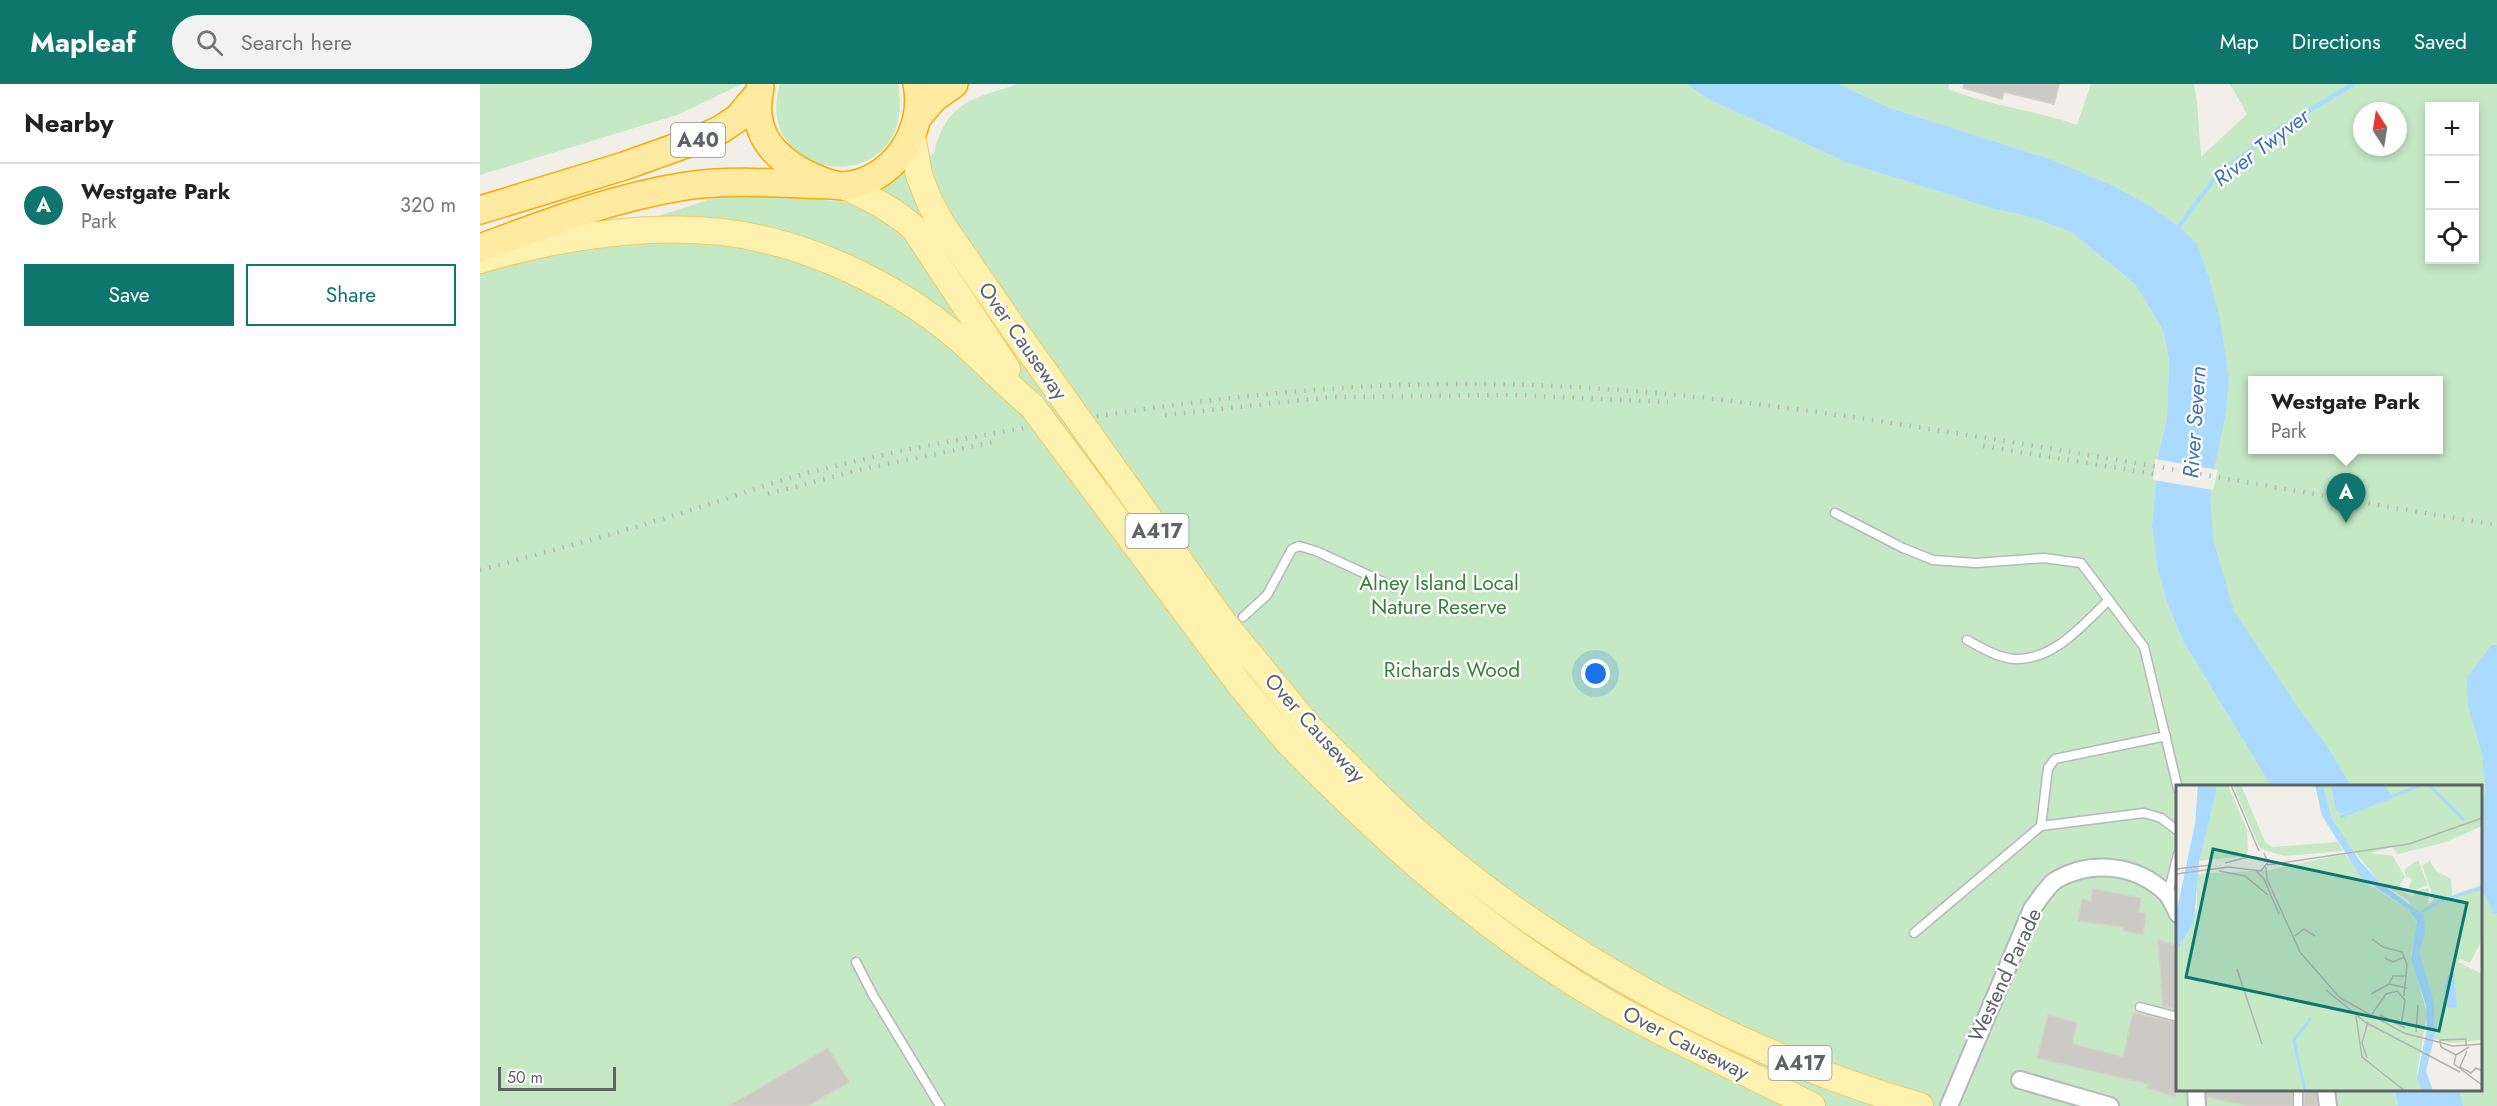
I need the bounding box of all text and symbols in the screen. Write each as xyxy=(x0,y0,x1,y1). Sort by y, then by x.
search box xyxy=(172,15,592,69)
text: Mapleaf xyxy=(30,22,136,63)
icon: search xyxy=(193,26,226,59)
text: Search here xyxy=(241,26,352,58)
text: Map xyxy=(2220,27,2259,57)
text: Directions xyxy=(2292,27,2381,57)
text: Saved xyxy=(2414,27,2467,57)
water label: River Twyver xyxy=(2206,99,2317,194)
north arrow xyxy=(2353,102,2407,156)
map controls xyxy=(2425,102,2479,264)
button: + xyxy=(2425,102,2479,156)
text: Nearby xyxy=(24,104,113,142)
road number: A40 xyxy=(671,123,725,157)
button: − xyxy=(2425,156,2479,210)
text: Westgate Park xyxy=(81,175,230,207)
text: A xyxy=(36,191,51,220)
text: 320 m xyxy=(400,191,456,220)
text: Park xyxy=(81,207,117,236)
button: locate xyxy=(2425,210,2479,264)
button: Save xyxy=(24,264,234,326)
button: Share xyxy=(246,264,456,326)
street label: Over Causeway xyxy=(971,276,1075,407)
water label: River Severn xyxy=(2174,365,2214,479)
popup xyxy=(2248,376,2443,454)
text: Westgate Park xyxy=(2271,385,2420,417)
text: Park xyxy=(2271,417,2306,446)
pin: A xyxy=(2326,474,2366,523)
road number: A417 xyxy=(1126,514,1188,548)
park label: Alney Island Local Nature Reserve xyxy=(1359,568,1519,622)
park label: Richards Wood xyxy=(1384,655,1520,685)
your location xyxy=(1581,659,1610,688)
street label: Over Causeway xyxy=(1258,667,1373,790)
inset map xyxy=(2176,785,2482,1091)
street label: Westend Parade xyxy=(1961,903,2049,1047)
street label: Over Causeway xyxy=(1618,998,1755,1088)
road number: A417 xyxy=(1768,1046,1832,1080)
scale bar xyxy=(498,1064,616,1092)
text: 50 m xyxy=(507,1066,543,1089)

